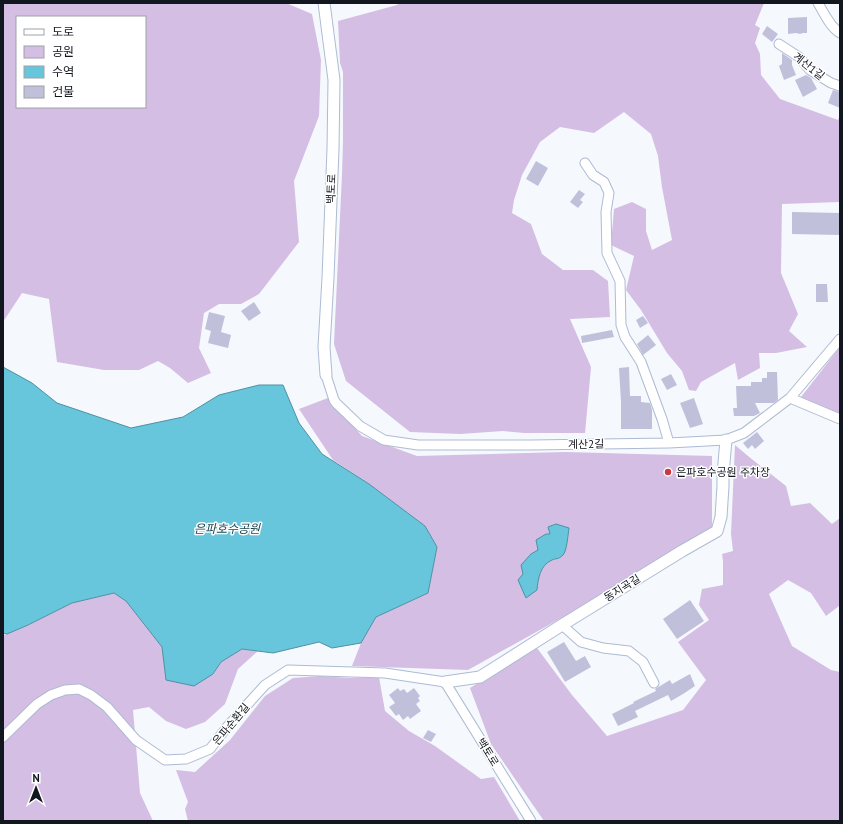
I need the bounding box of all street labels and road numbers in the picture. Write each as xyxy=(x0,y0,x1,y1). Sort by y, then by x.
street label: 계산1길 xyxy=(790,49,828,83)
street label: 백토로 xyxy=(323,174,339,204)
street label: 계산2길 xyxy=(568,437,604,451)
street label: 동지곡길 xyxy=(601,571,643,605)
street label: 은파순환길 xyxy=(209,700,253,748)
street label: 백토로 xyxy=(474,735,502,769)

